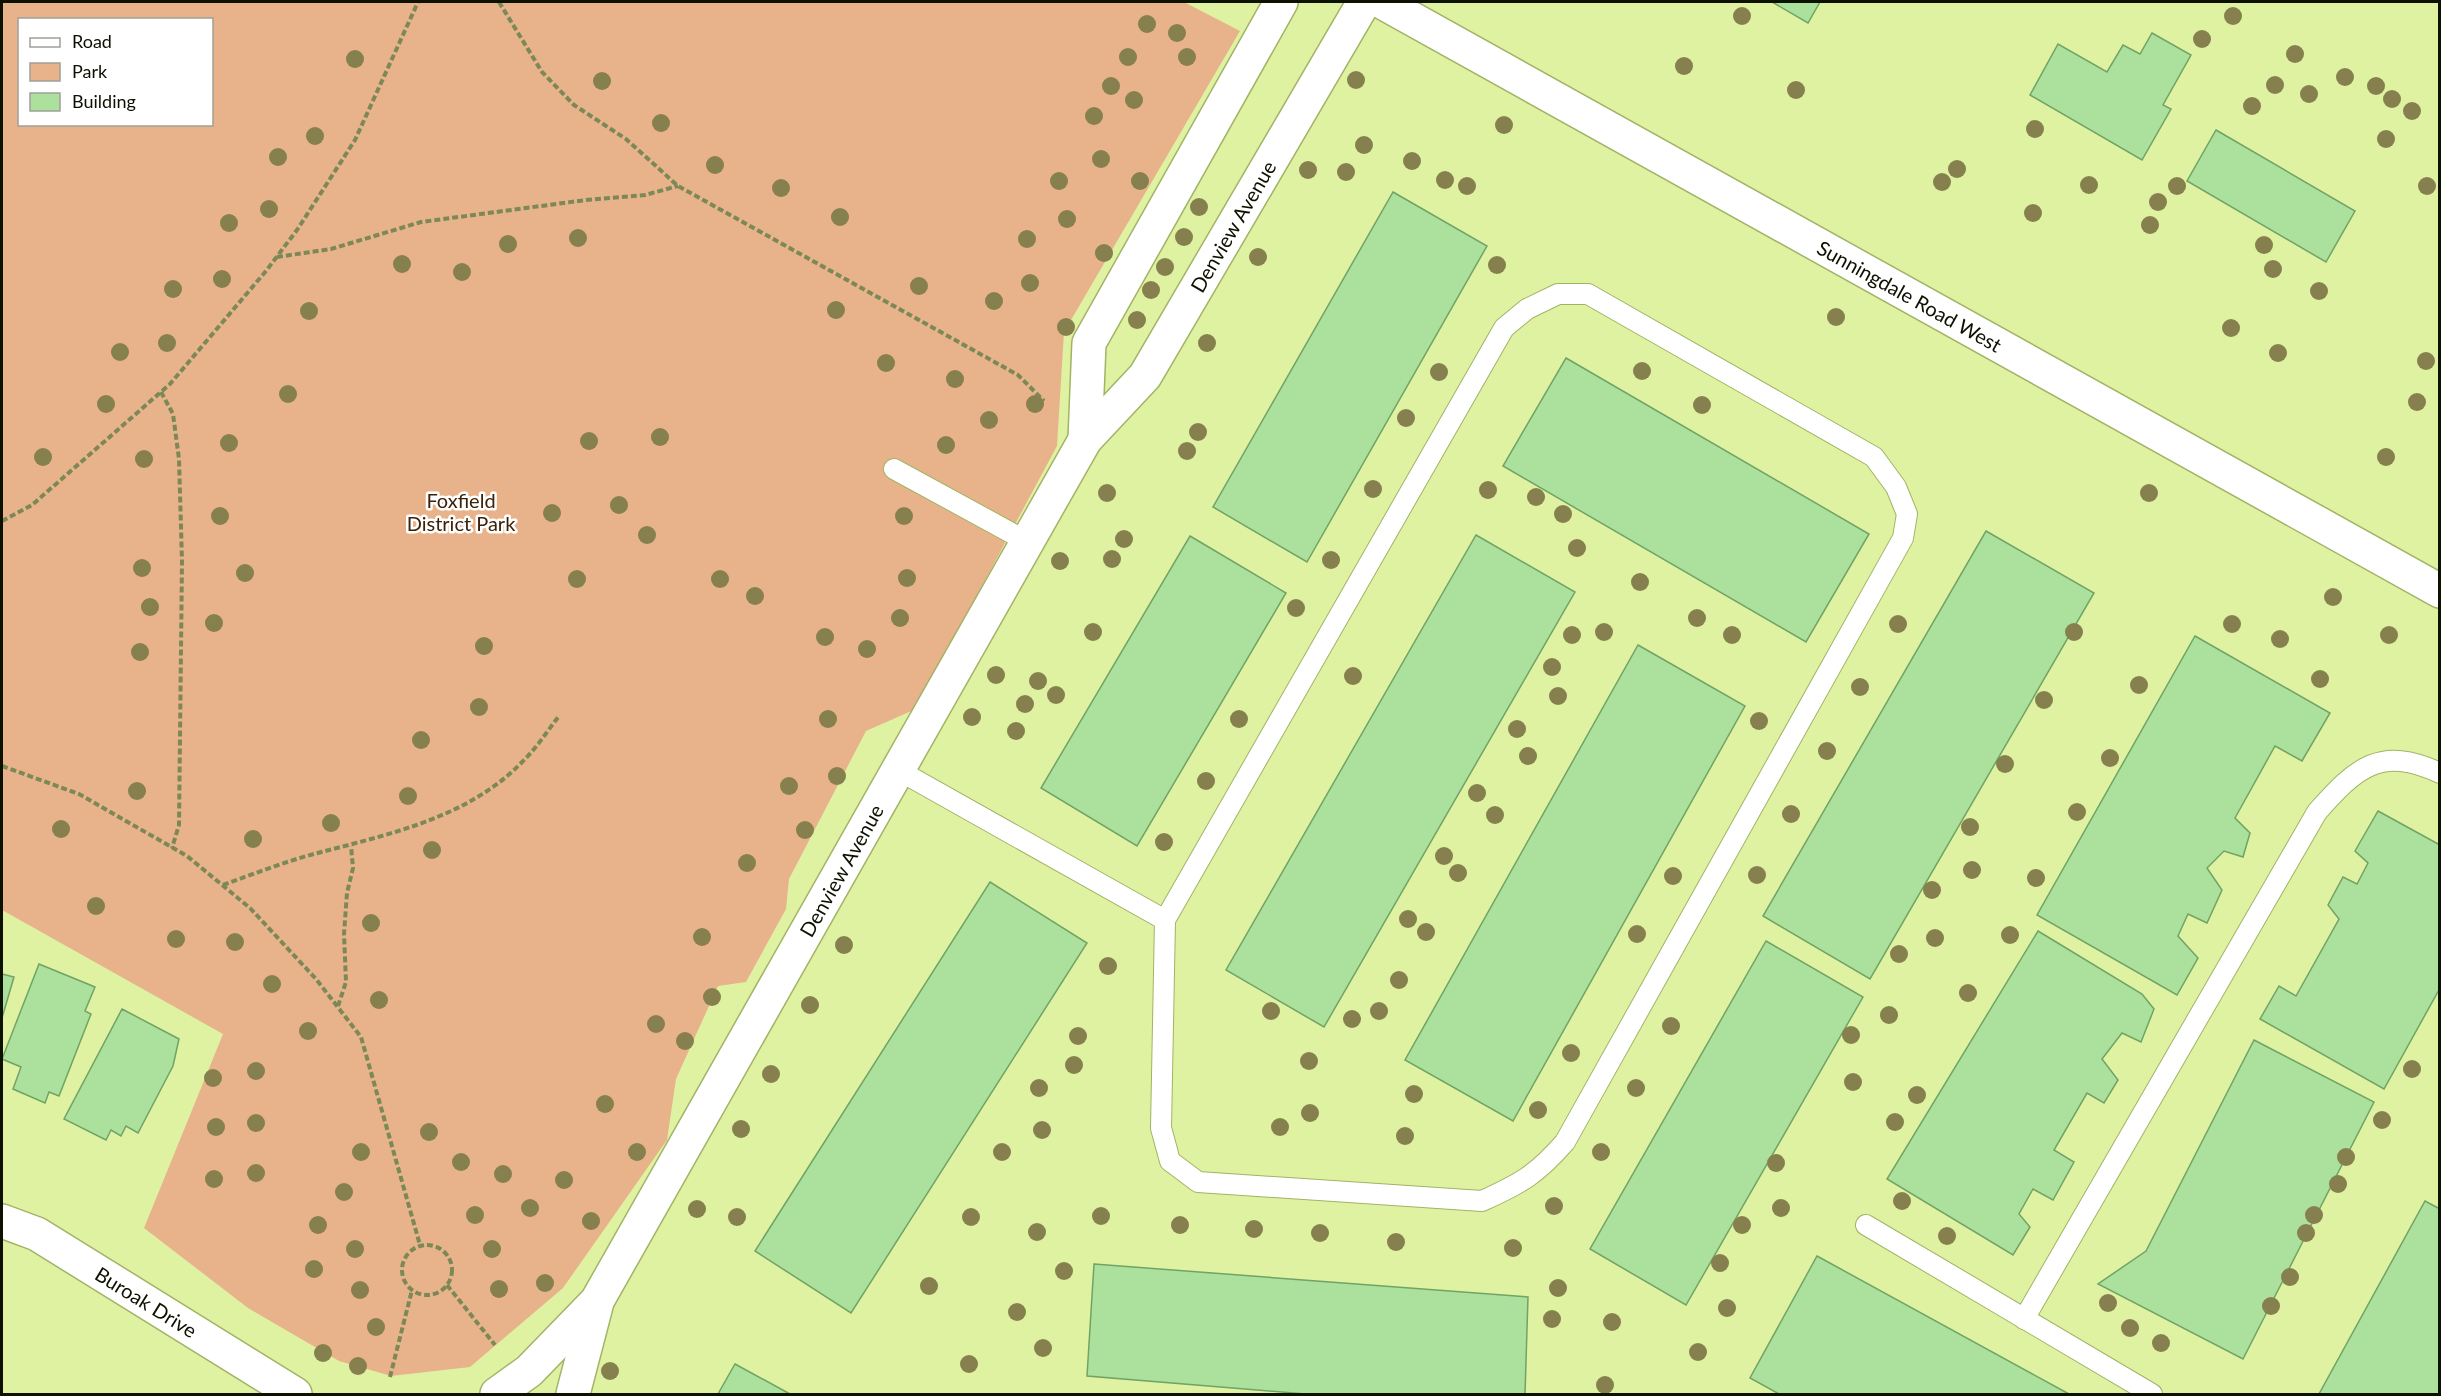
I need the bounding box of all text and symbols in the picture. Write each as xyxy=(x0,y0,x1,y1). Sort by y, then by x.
legend xyxy=(18,18,213,126)
text: Road xyxy=(72,30,112,52)
text: Park xyxy=(72,60,108,82)
text: Building xyxy=(72,90,136,112)
street label: Denview Avenue xyxy=(1185,156,1281,296)
street label: Sunningdale Road West xyxy=(1813,235,2006,357)
park label: Foxfield District Park xyxy=(407,488,516,535)
street label: Denview Avenue xyxy=(794,800,888,941)
street label: Buroak Drive xyxy=(91,1261,202,1342)

